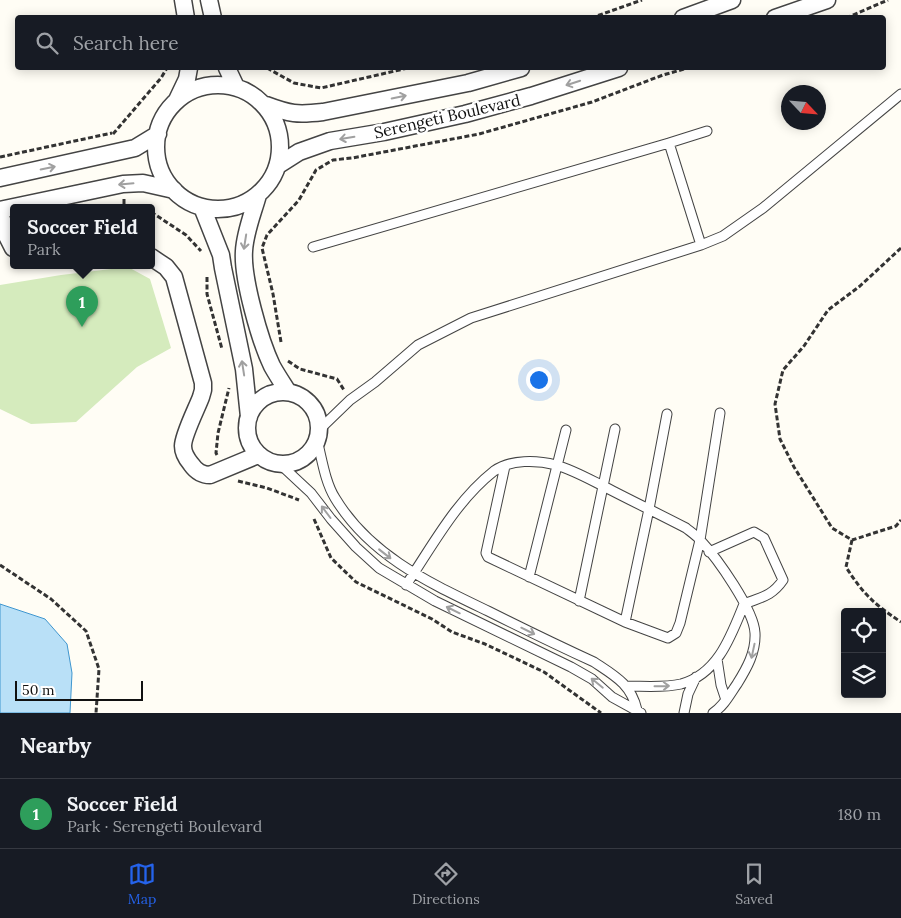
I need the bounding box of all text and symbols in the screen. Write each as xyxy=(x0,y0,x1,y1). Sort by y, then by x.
search box xyxy=(15,15,886,70)
icon: search xyxy=(33,29,61,57)
text: Search here xyxy=(73,31,179,55)
one-way arrow xyxy=(565,78,581,88)
north arrow xyxy=(781,85,826,130)
street label: Serengeti Boulevard xyxy=(372,89,523,143)
one-way arrow xyxy=(390,92,406,101)
one-way arrow xyxy=(339,133,355,143)
one-way arrow xyxy=(39,163,55,172)
one-way arrow xyxy=(118,179,134,189)
popup xyxy=(10,204,155,269)
text: Soccer Field xyxy=(27,215,138,239)
one-way arrow xyxy=(240,233,250,249)
text: Park xyxy=(27,239,61,259)
pin: 1 xyxy=(66,286,98,327)
one-way arrow xyxy=(238,361,248,377)
your location xyxy=(526,367,552,393)
one-way arrow xyxy=(320,506,331,519)
one-way arrow xyxy=(378,549,392,559)
one-way arrow xyxy=(446,604,461,614)
map controls xyxy=(841,608,886,698)
button: locate xyxy=(841,608,886,653)
one-way arrow xyxy=(520,627,535,636)
one-way arrow xyxy=(747,642,757,658)
button: layers xyxy=(841,653,886,698)
scale bar xyxy=(15,678,142,701)
one-way arrow xyxy=(591,678,604,689)
text: 50 m xyxy=(22,681,55,699)
one-way arrow xyxy=(654,681,670,691)
text: Nearby xyxy=(20,732,91,759)
text: Soccer Field xyxy=(67,792,177,816)
text: 1 xyxy=(33,804,39,824)
text: 180 m xyxy=(838,804,881,824)
text: Park · Serengeti Boulevard xyxy=(67,816,262,836)
tab: Map xyxy=(128,860,156,908)
tab: Directions xyxy=(412,860,480,908)
tab: Saved xyxy=(735,860,773,908)

